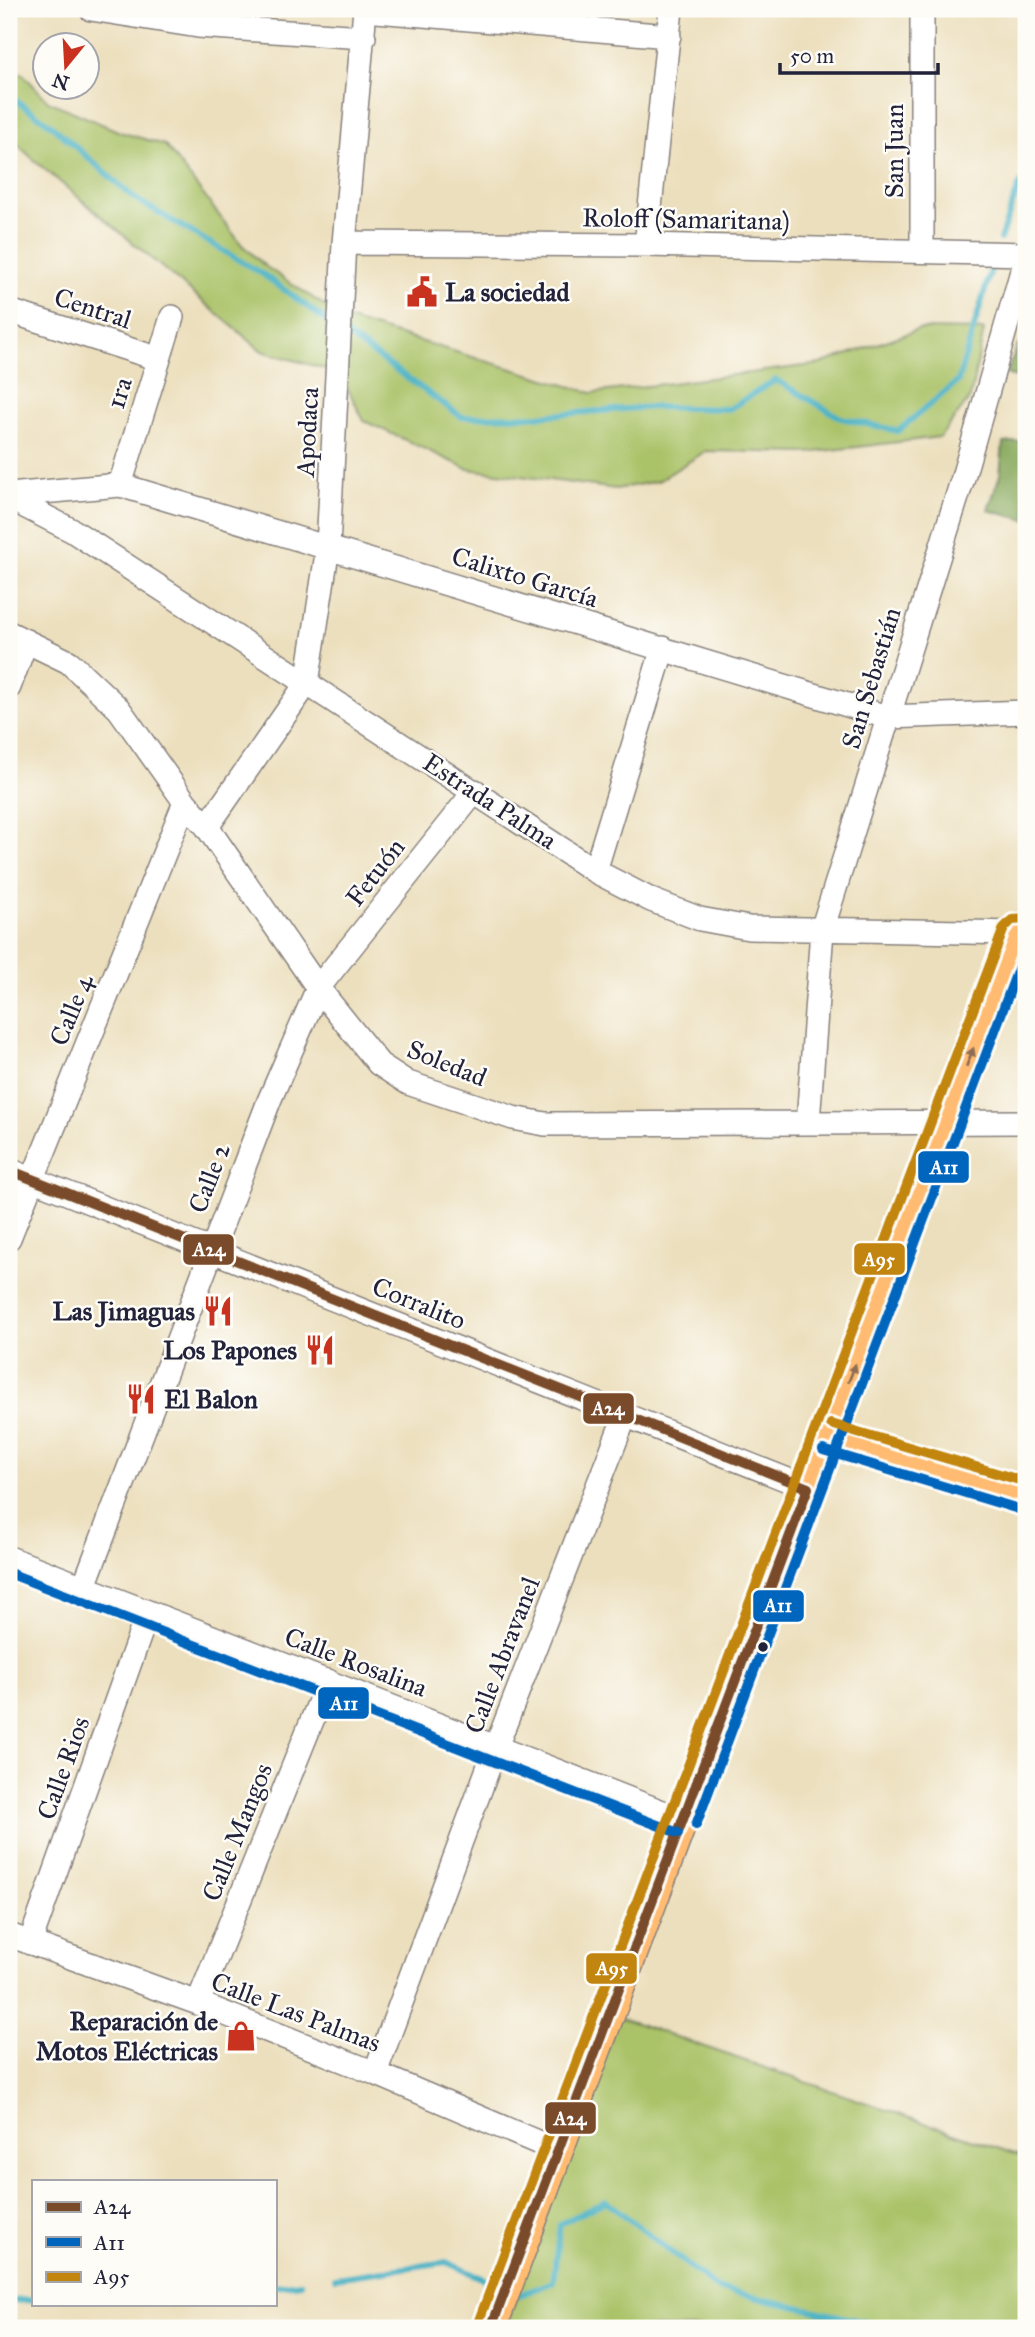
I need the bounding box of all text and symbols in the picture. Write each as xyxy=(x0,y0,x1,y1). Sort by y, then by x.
north arrow xyxy=(32,32,102,102)
scale bar xyxy=(780,32,937,76)
text: 50 m xyxy=(790,43,835,69)
text: N xyxy=(50,68,72,95)
street label: San Juan xyxy=(878,104,910,198)
street label: Roloff (Samaritana) xyxy=(582,201,790,237)
public building icon: La sociedad xyxy=(405,275,439,309)
place label: La sociedad xyxy=(445,276,570,308)
street label: Central xyxy=(50,281,136,335)
street label: 1ra xyxy=(99,373,139,413)
street label: Apodaca xyxy=(289,386,325,479)
street label: Calixto García xyxy=(448,540,602,614)
street label: San Sebastián xyxy=(834,604,908,752)
street label: Estrada Palma xyxy=(417,746,563,856)
street label: Fetuón xyxy=(338,832,412,912)
street label: Calle 4 xyxy=(42,969,100,1050)
street label: Soledad xyxy=(403,1033,491,1093)
one-way arrow xyxy=(965,1046,976,1067)
street label: Calle 2 xyxy=(181,1139,237,1217)
line badge: A11 xyxy=(917,1150,970,1184)
text: A11 xyxy=(928,1156,958,1179)
line badge: A24 xyxy=(182,1233,235,1266)
text: A24 xyxy=(191,1238,227,1262)
line badge: A95 xyxy=(853,1242,906,1276)
text: A95 xyxy=(861,1248,895,1272)
street label: Corralito xyxy=(368,1270,470,1336)
restaurant icon: Las Jimaguas xyxy=(201,1294,235,1328)
place label: Las Jimaguas xyxy=(53,1295,196,1328)
restaurant icon: Los Papones xyxy=(303,1333,337,1367)
place label: Los Papones xyxy=(163,1334,298,1366)
one-way arrow xyxy=(846,1362,857,1383)
restaurant icon: El Balon xyxy=(124,1382,158,1416)
place label: El Balon xyxy=(164,1383,258,1415)
line badge: A24 xyxy=(582,1392,635,1425)
text: A24 xyxy=(590,1397,626,1421)
street label: Calle Abravanel xyxy=(458,1572,546,1738)
line badge: A11 xyxy=(752,1589,805,1623)
text: A11 xyxy=(762,1594,792,1617)
street label: Calle Rosalina xyxy=(280,1620,432,1704)
unlabelled marker xyxy=(756,1640,770,1654)
line badge: A11 xyxy=(317,1686,370,1720)
text: A11 xyxy=(328,1692,358,1715)
street label: Calle Rios xyxy=(30,1712,96,1824)
street label: Calle Mangos xyxy=(195,1758,279,1906)
line badge: A95 xyxy=(585,1952,638,1985)
text: A95 xyxy=(594,1957,628,1981)
street label: Calle Las Palmas xyxy=(207,1965,385,2059)
place label: Reparación de Motos Eléctricas xyxy=(36,2005,219,2067)
shop icon: Reparación de Motos Eléctricas xyxy=(224,2019,258,2053)
line badge: A24 xyxy=(544,2101,597,2135)
text: A24 xyxy=(552,2107,588,2131)
legend xyxy=(32,2180,276,2306)
text: A24 xyxy=(93,2194,131,2220)
text: A11 xyxy=(93,2230,125,2256)
text: A95 xyxy=(93,2264,129,2290)

